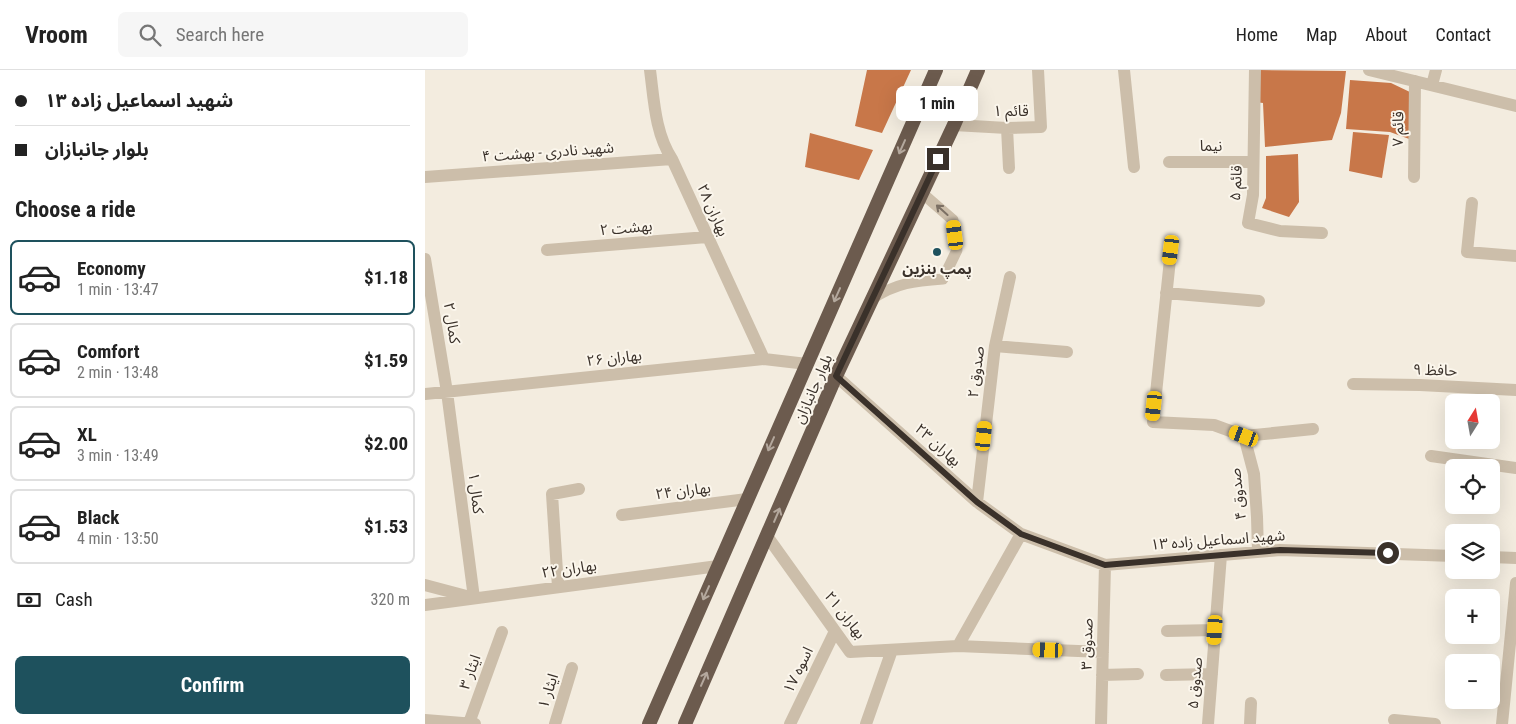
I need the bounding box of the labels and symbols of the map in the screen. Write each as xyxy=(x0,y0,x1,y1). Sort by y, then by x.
callout: 1 min xyxy=(897,87,979,122)
street label: قائم ۱ xyxy=(993,102,1029,122)
street label: قائم ۷ xyxy=(1389,111,1409,147)
street label: نیما xyxy=(1200,137,1222,155)
street label: شهید نادری - بهشت ۴ xyxy=(481,138,615,166)
one-way arrow xyxy=(897,139,907,154)
route end xyxy=(927,148,949,170)
street label: قائم ۵ xyxy=(1226,164,1248,201)
street label: بهاران ۲۸ xyxy=(693,181,733,239)
one-way arrow xyxy=(936,205,949,216)
street label: بهشت ۲ xyxy=(599,217,653,239)
car xyxy=(945,219,964,251)
car xyxy=(1161,234,1180,266)
marker: پمپ بنزین xyxy=(931,246,943,258)
place label: پمپ بنزین xyxy=(902,260,972,279)
one-way arrow xyxy=(831,287,841,302)
street label: کمال ۲ xyxy=(440,301,464,346)
street label: صدوق ۲ xyxy=(964,345,988,399)
street label: بهاران ۲۶ xyxy=(585,346,643,370)
street label: بلوار جانبازان xyxy=(790,352,836,426)
street label: حافظ ۹ xyxy=(1412,360,1458,380)
car xyxy=(1144,390,1163,422)
north arrow xyxy=(1445,394,1500,449)
street label: بهاران ۲۳ xyxy=(911,420,965,470)
car xyxy=(974,420,993,452)
car xyxy=(1227,424,1260,448)
one-way arrow xyxy=(766,436,776,451)
street label: صدوق ۴ xyxy=(1226,467,1250,521)
street label: کمال ۱ xyxy=(465,471,488,516)
street label: بهاران ۲۴ xyxy=(654,479,712,503)
one-way arrow xyxy=(772,508,782,523)
street label: شهید اسماعیل زاده ۱۳ xyxy=(1150,526,1286,554)
route start xyxy=(1377,542,1399,564)
street label: بهاران ۲۲ xyxy=(540,556,598,582)
one-way arrow xyxy=(700,585,710,600)
street label: بهاران ۲۱ xyxy=(821,588,869,642)
car xyxy=(1206,615,1223,645)
street label: صدوق ۳ xyxy=(1078,618,1096,670)
car xyxy=(1032,642,1063,658)
street label: اسوه ۱۷ xyxy=(779,644,817,696)
street label: ایثار ۳ xyxy=(455,652,485,692)
street label: صدوق ۵ xyxy=(1184,656,1206,710)
street label: ایثار ۱ xyxy=(534,671,562,711)
one-way arrow xyxy=(700,672,710,687)

